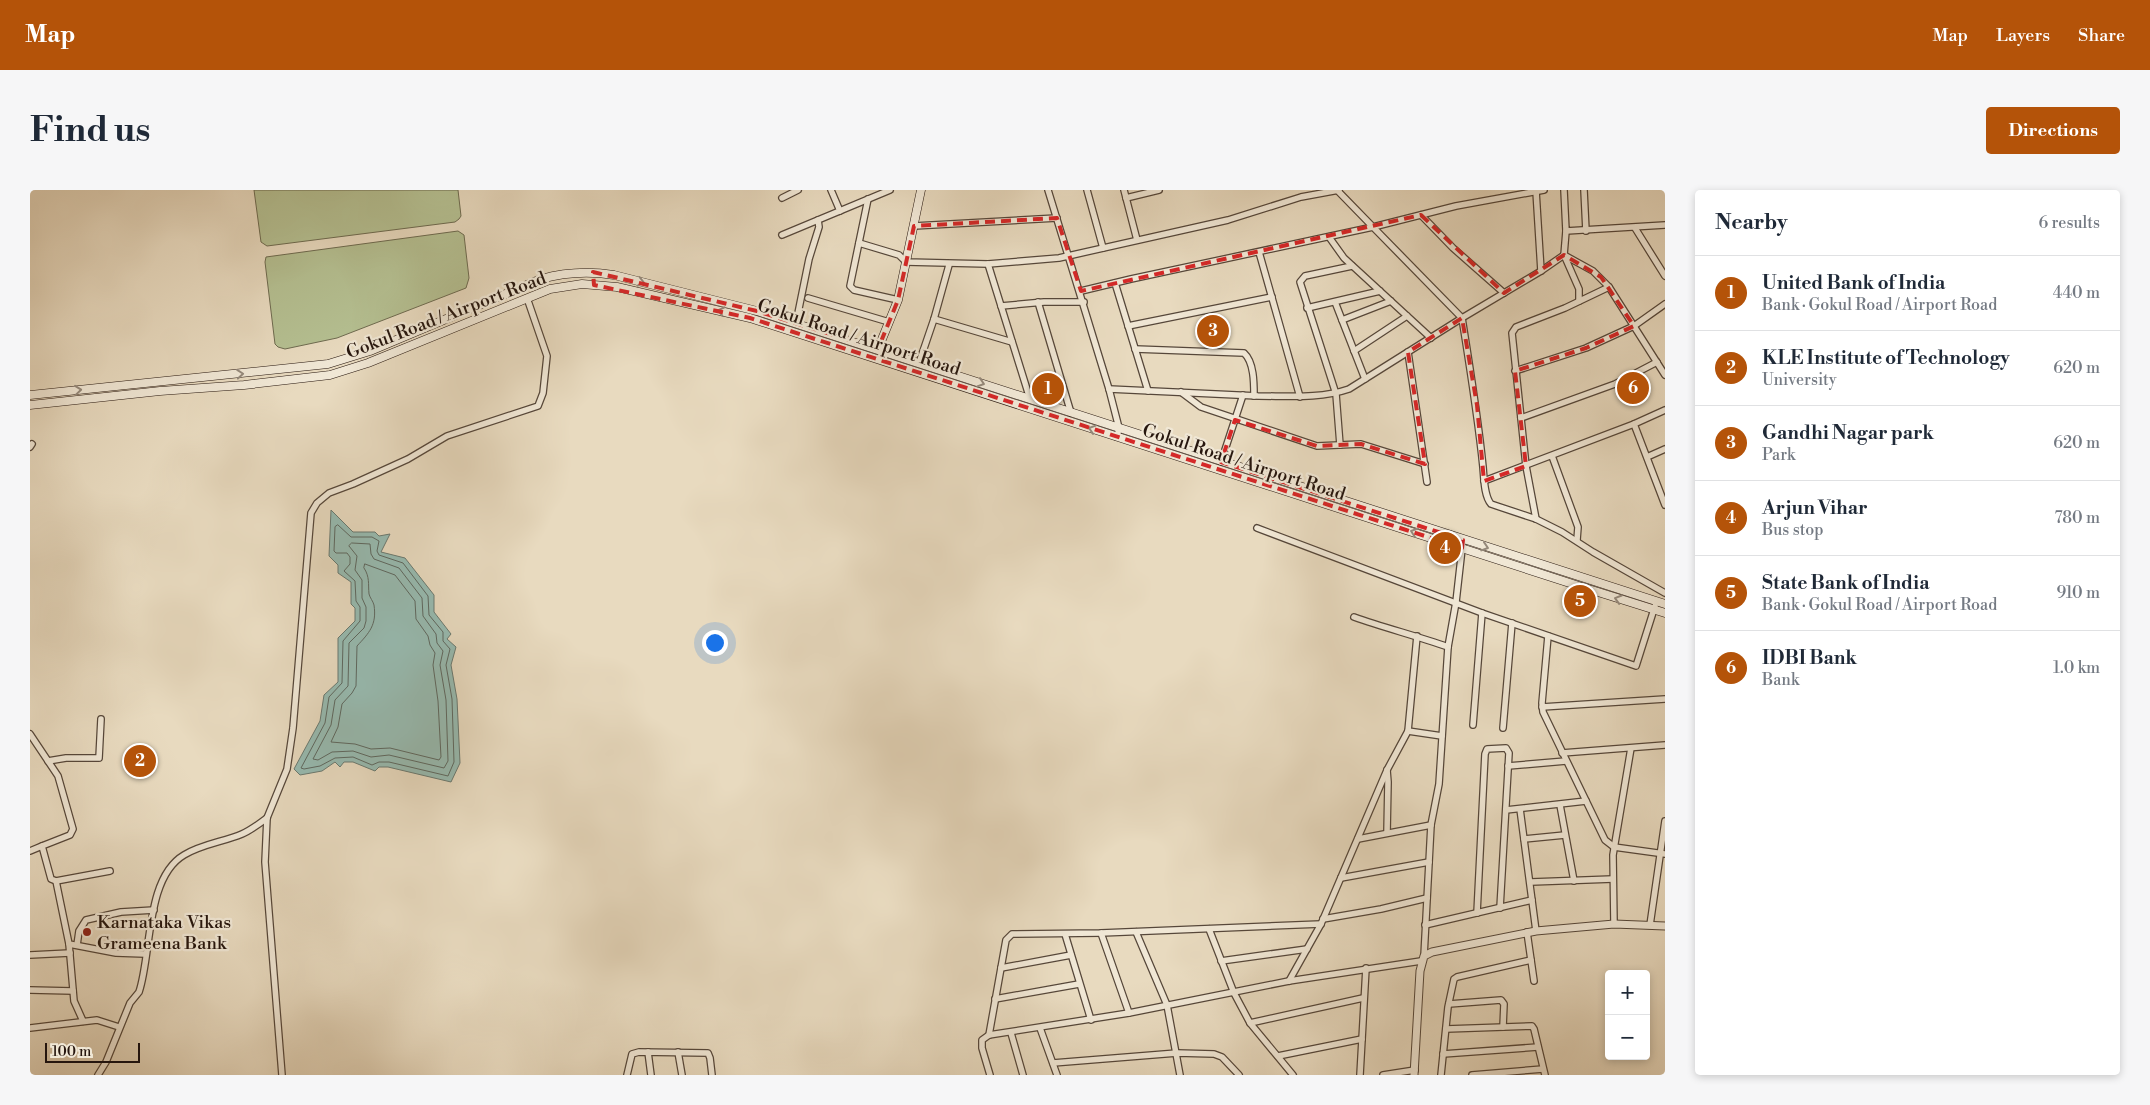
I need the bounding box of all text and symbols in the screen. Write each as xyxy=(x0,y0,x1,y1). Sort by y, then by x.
text: Map xyxy=(25,20,75,50)
text: Map xyxy=(1933,24,1968,47)
text: Layers xyxy=(1996,24,2050,47)
text: Share xyxy=(2078,24,2125,47)
button: Directions xyxy=(1986,107,2120,154)
text: Find us xyxy=(30,109,150,152)
text: Nearby xyxy=(1715,210,1788,236)
text: 6 results xyxy=(2039,213,2100,233)
street label: Gokul Road / Airport Road xyxy=(343,266,550,364)
text: United Bank of India xyxy=(1762,271,1945,295)
one-way arrow xyxy=(636,276,644,286)
text: 1 xyxy=(1727,283,1735,303)
text: 440 m xyxy=(2053,283,2100,303)
street label: Gokul Road / Airport Road xyxy=(754,294,964,381)
text: Bank · Gokul Road / Airport Road xyxy=(1762,295,1997,315)
one-way arrow xyxy=(716,306,725,317)
pin: 3 xyxy=(1197,312,1229,350)
text: KLE Institute of Technology xyxy=(1762,346,2010,370)
text: 2 xyxy=(1726,358,1736,378)
text: 620 m xyxy=(2053,358,2100,378)
one-way arrow xyxy=(236,369,244,380)
pin: 6 xyxy=(1617,369,1649,407)
pin: 1 xyxy=(1032,370,1064,408)
text: University xyxy=(1762,370,1836,390)
one-way arrow xyxy=(976,377,985,387)
one-way arrow xyxy=(75,385,83,396)
street label: Gokul Road / Airport Road xyxy=(1139,419,1349,506)
text: Gandhi Nagar park xyxy=(1762,421,1934,445)
one-way arrow xyxy=(1089,425,1097,435)
text: 3 xyxy=(1726,433,1736,453)
text: 620 m xyxy=(2053,433,2100,453)
text: Park xyxy=(1762,445,1795,465)
text: Arjun Vihar xyxy=(1762,496,1868,520)
text: 4 xyxy=(1726,508,1736,528)
text: 780 m xyxy=(2055,508,2100,528)
text: Bus stop xyxy=(1762,520,1824,540)
one-way arrow xyxy=(1410,528,1419,538)
pin: 4 xyxy=(1429,529,1461,567)
one-way arrow xyxy=(1480,541,1489,551)
text: State Bank of India xyxy=(1762,571,1929,595)
pin: 5 xyxy=(1564,582,1596,620)
text: 5 xyxy=(1726,583,1736,603)
text: 910 m xyxy=(2057,583,2100,603)
one-way arrow xyxy=(1615,594,1623,604)
text: Bank · Gokul Road / Airport Road xyxy=(1762,595,1997,615)
your location xyxy=(702,630,728,656)
text: IDBI Bank xyxy=(1762,646,1857,670)
text: 6 xyxy=(1726,658,1736,678)
text: 1.0 km xyxy=(2053,658,2100,678)
text: Bank xyxy=(1762,670,1799,690)
pin: 2 xyxy=(124,742,156,780)
place label: Karnataka Vikas Grameena Bank xyxy=(97,911,231,955)
marker: Karnataka Vikas Grameena Bank xyxy=(81,926,93,938)
map controls xyxy=(1605,970,1650,1060)
button: + xyxy=(1605,970,1650,1015)
button: − xyxy=(1605,1015,1650,1060)
scale bar xyxy=(45,1040,140,1063)
text: 100 m xyxy=(52,1043,91,1061)

